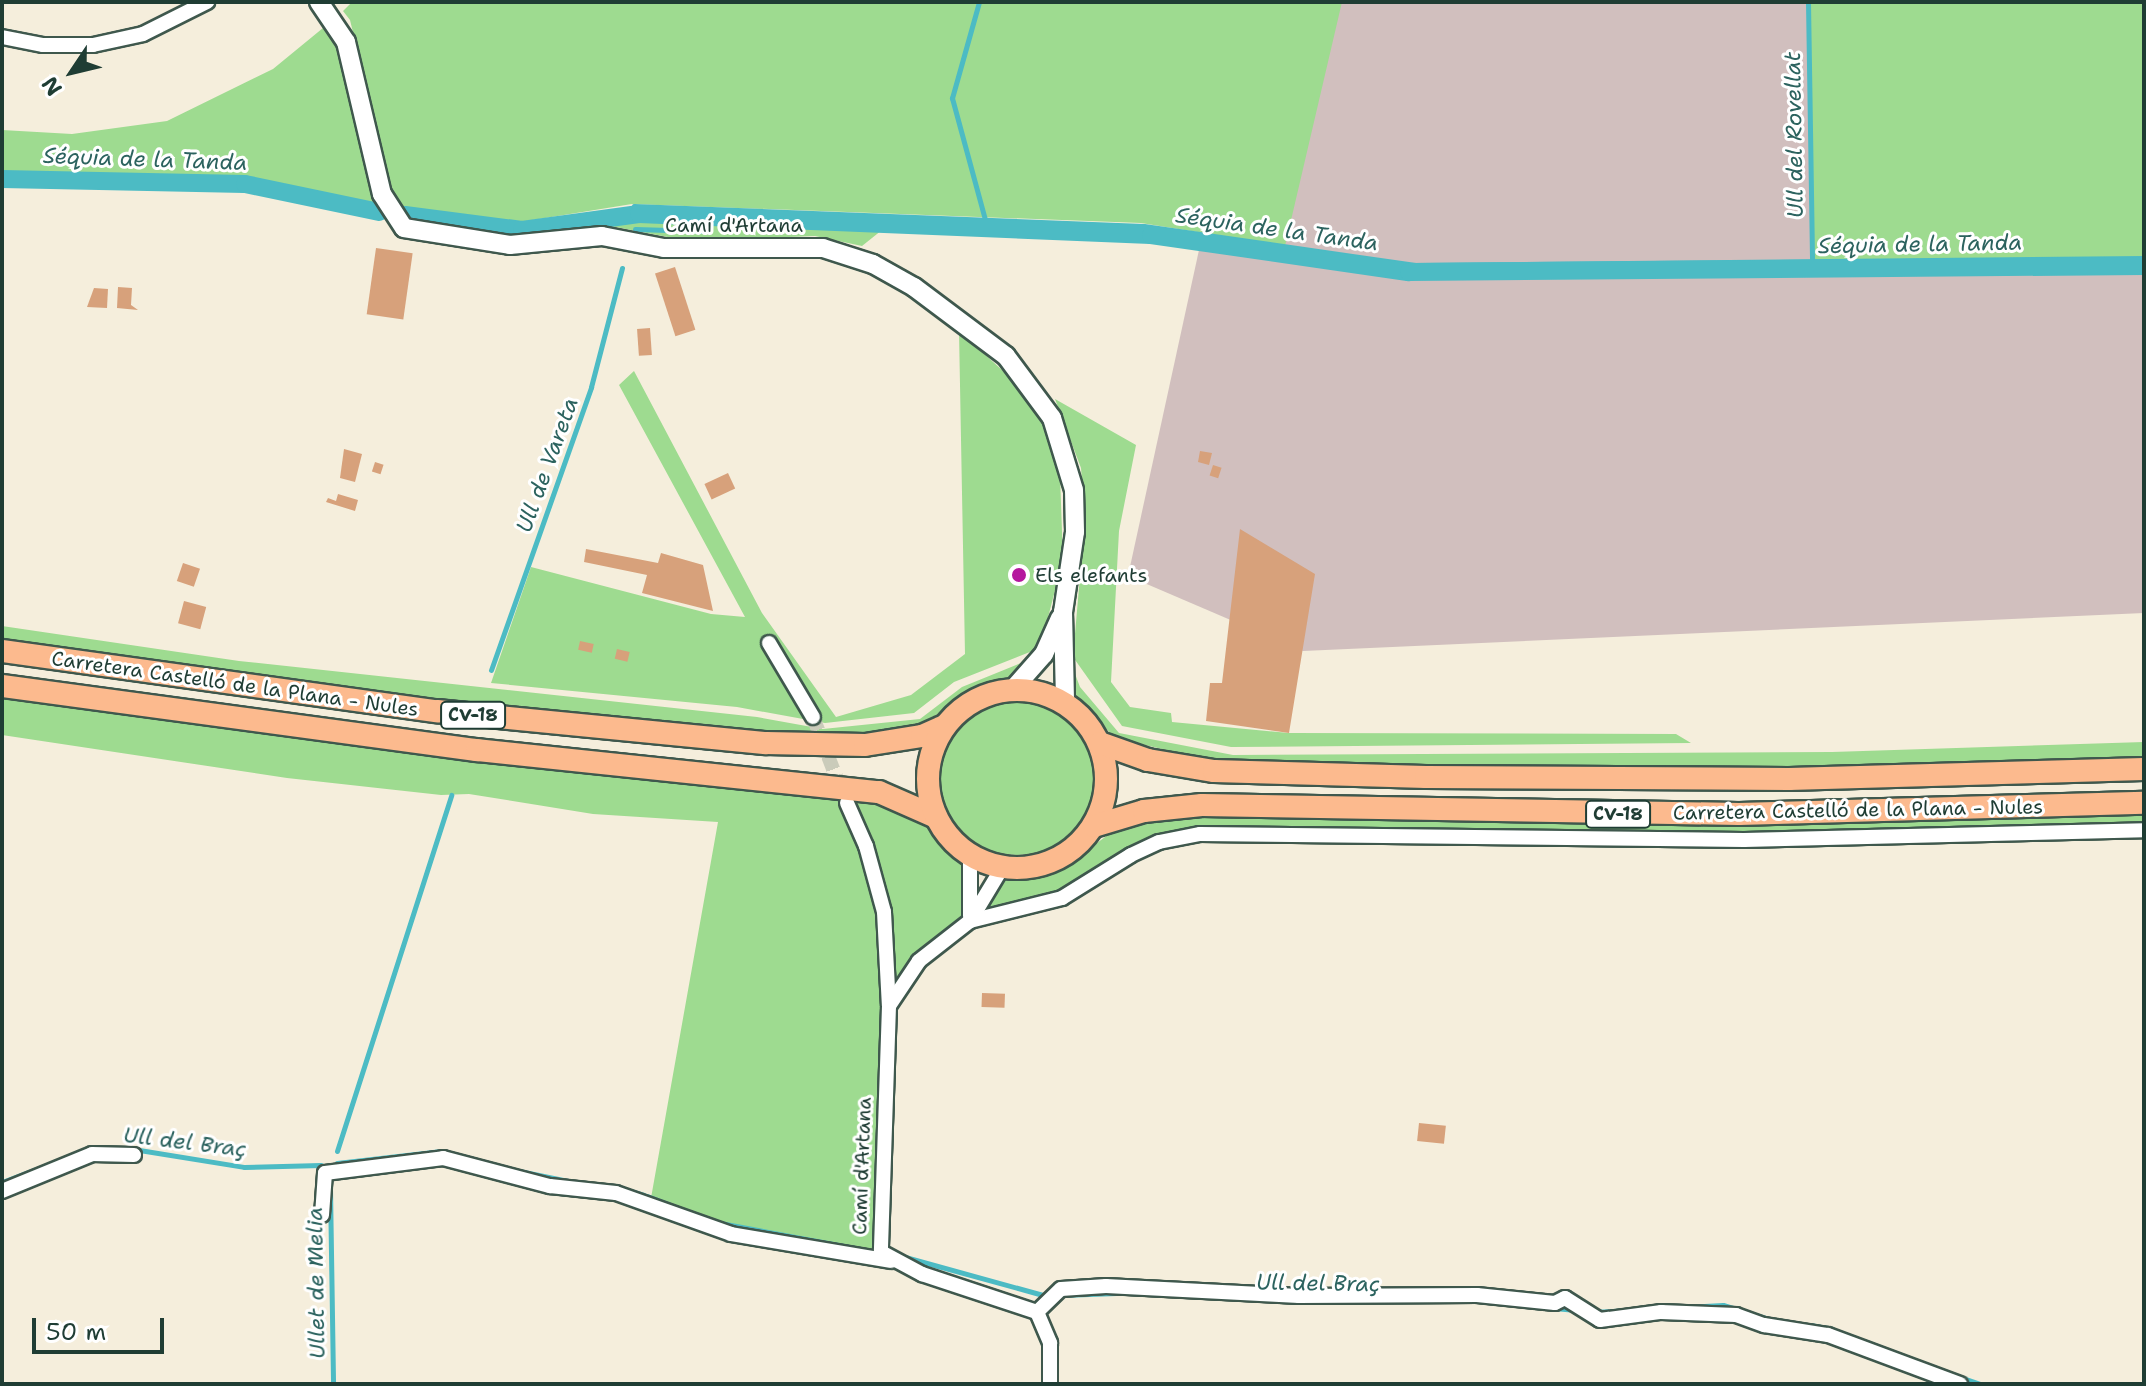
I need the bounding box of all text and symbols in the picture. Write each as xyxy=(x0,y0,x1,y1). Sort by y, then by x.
north arrow xyxy=(32,32,112,112)
water label: Ull del Rovellat xyxy=(1779,52,1809,218)
text: N xyxy=(35,71,69,102)
water label: Séquia de la Tanda xyxy=(42,142,248,176)
water label: Séquia de la Tanda xyxy=(1174,202,1380,256)
street label: Camí d'Artana xyxy=(665,213,803,237)
water label: Séquia de la Tanda xyxy=(1818,229,2022,259)
water label: Ull de Vareta xyxy=(510,394,584,536)
place label: Els elefants xyxy=(1035,563,1147,587)
marker: Els elefants xyxy=(1010,566,1028,584)
street label: Carretera Castelló de la Plana - Nules xyxy=(50,646,420,722)
road number: CV-18 xyxy=(439,701,507,729)
street label: Carretera Castelló de la Plana - Nules xyxy=(1673,795,2043,825)
road number: CV-18 xyxy=(1584,800,1652,828)
street label: Camí d'Artana xyxy=(848,1097,876,1235)
water label: Ull del Braç xyxy=(122,1121,248,1163)
water label: Ullet de Melia xyxy=(301,1207,331,1359)
water label: Ull del Braç xyxy=(1256,1269,1380,1297)
scale bar xyxy=(36,1302,168,1352)
text: 50 m xyxy=(46,1316,106,1348)

